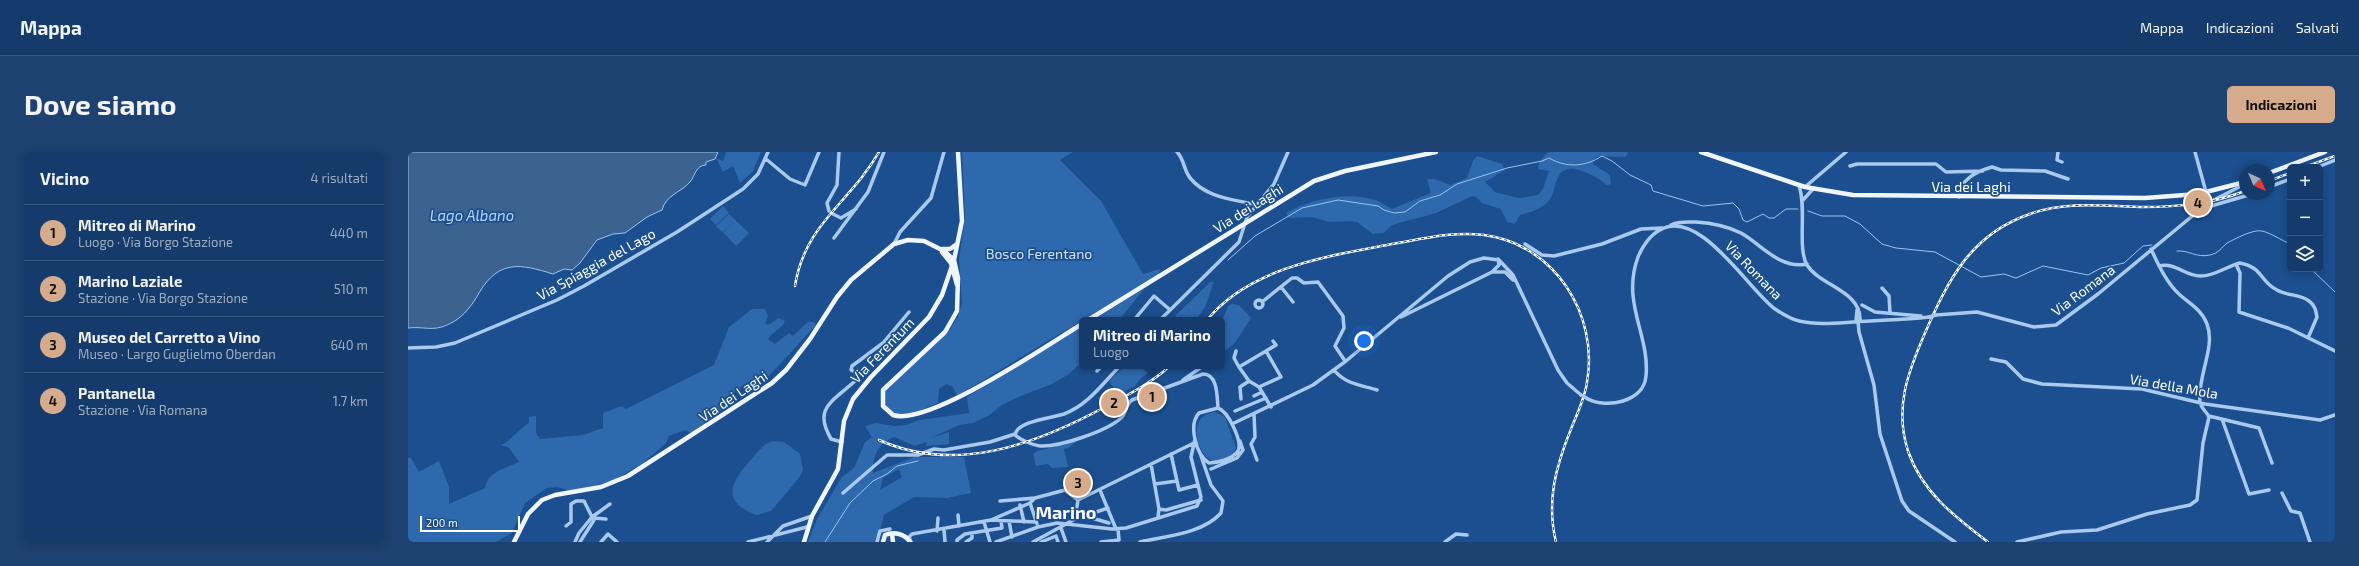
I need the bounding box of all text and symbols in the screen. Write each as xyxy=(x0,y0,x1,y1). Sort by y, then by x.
text: Mappa xyxy=(20,16,82,39)
text: Mappa xyxy=(2140,19,2184,36)
text: Indicazioni xyxy=(2206,19,2274,36)
text: Salvati xyxy=(2296,19,2339,36)
button: Indicazioni xyxy=(2227,86,2335,123)
text: Dove siamo xyxy=(24,87,177,121)
north arrow xyxy=(2239,164,2275,200)
map controls xyxy=(2287,164,2323,272)
button: + xyxy=(2287,164,2323,200)
text: Vicino xyxy=(40,168,89,188)
text: 4 risultati xyxy=(311,170,368,186)
street label: Via dei Laghi xyxy=(1931,178,2011,195)
street label: Via dei Laghi xyxy=(1210,180,1286,236)
pin: 4 xyxy=(2185,188,2211,218)
button: − xyxy=(2287,200,2323,236)
water label: Lago Albano xyxy=(430,206,514,224)
text: Mitreo di Marino xyxy=(78,216,196,234)
street label: Via Spiaggia del Lago xyxy=(534,224,658,304)
text: 1 xyxy=(50,225,56,241)
text: 440 m xyxy=(330,225,368,241)
text: Luogo · Via Borgo Stazione xyxy=(78,234,233,250)
button: layers xyxy=(2287,236,2323,272)
street label: Via Romana xyxy=(1722,237,1786,303)
park label: Bosco Ferentano xyxy=(986,245,1092,262)
street label: Via Romana xyxy=(2048,261,2118,319)
text: Marino Laziale xyxy=(78,272,182,290)
text: 2 xyxy=(49,281,57,297)
text: 510 m xyxy=(334,281,368,297)
text: Stazione · Via Borgo Stazione xyxy=(78,290,248,306)
street label: Via Ferentum xyxy=(847,314,917,386)
popup xyxy=(1079,317,1225,369)
text: Mitreo di Marino xyxy=(1093,326,1211,344)
text: Museo del Carretto a Vino xyxy=(78,328,260,346)
your location xyxy=(1354,331,1374,351)
text: 3 xyxy=(49,337,57,353)
text: 640 m xyxy=(330,337,368,353)
text: Luogo xyxy=(1093,344,1129,360)
text: Museo · Largo Guglielmo Oberdan xyxy=(78,346,276,362)
street label: Via dei Laghi xyxy=(695,367,771,425)
street label: Via della Mola xyxy=(2128,370,2220,402)
pin: 1 xyxy=(1139,382,1165,412)
text: Pantanella xyxy=(78,384,155,402)
pin: 2 xyxy=(1101,388,1127,418)
text: 4 xyxy=(49,393,57,409)
text: 1.7 km xyxy=(333,393,368,409)
text: Stazione · Via Romana xyxy=(78,402,207,418)
pin: 3 xyxy=(1065,468,1091,498)
district label: Marino xyxy=(1036,501,1096,523)
scale bar xyxy=(420,514,520,533)
text: 200 m xyxy=(426,516,458,529)

